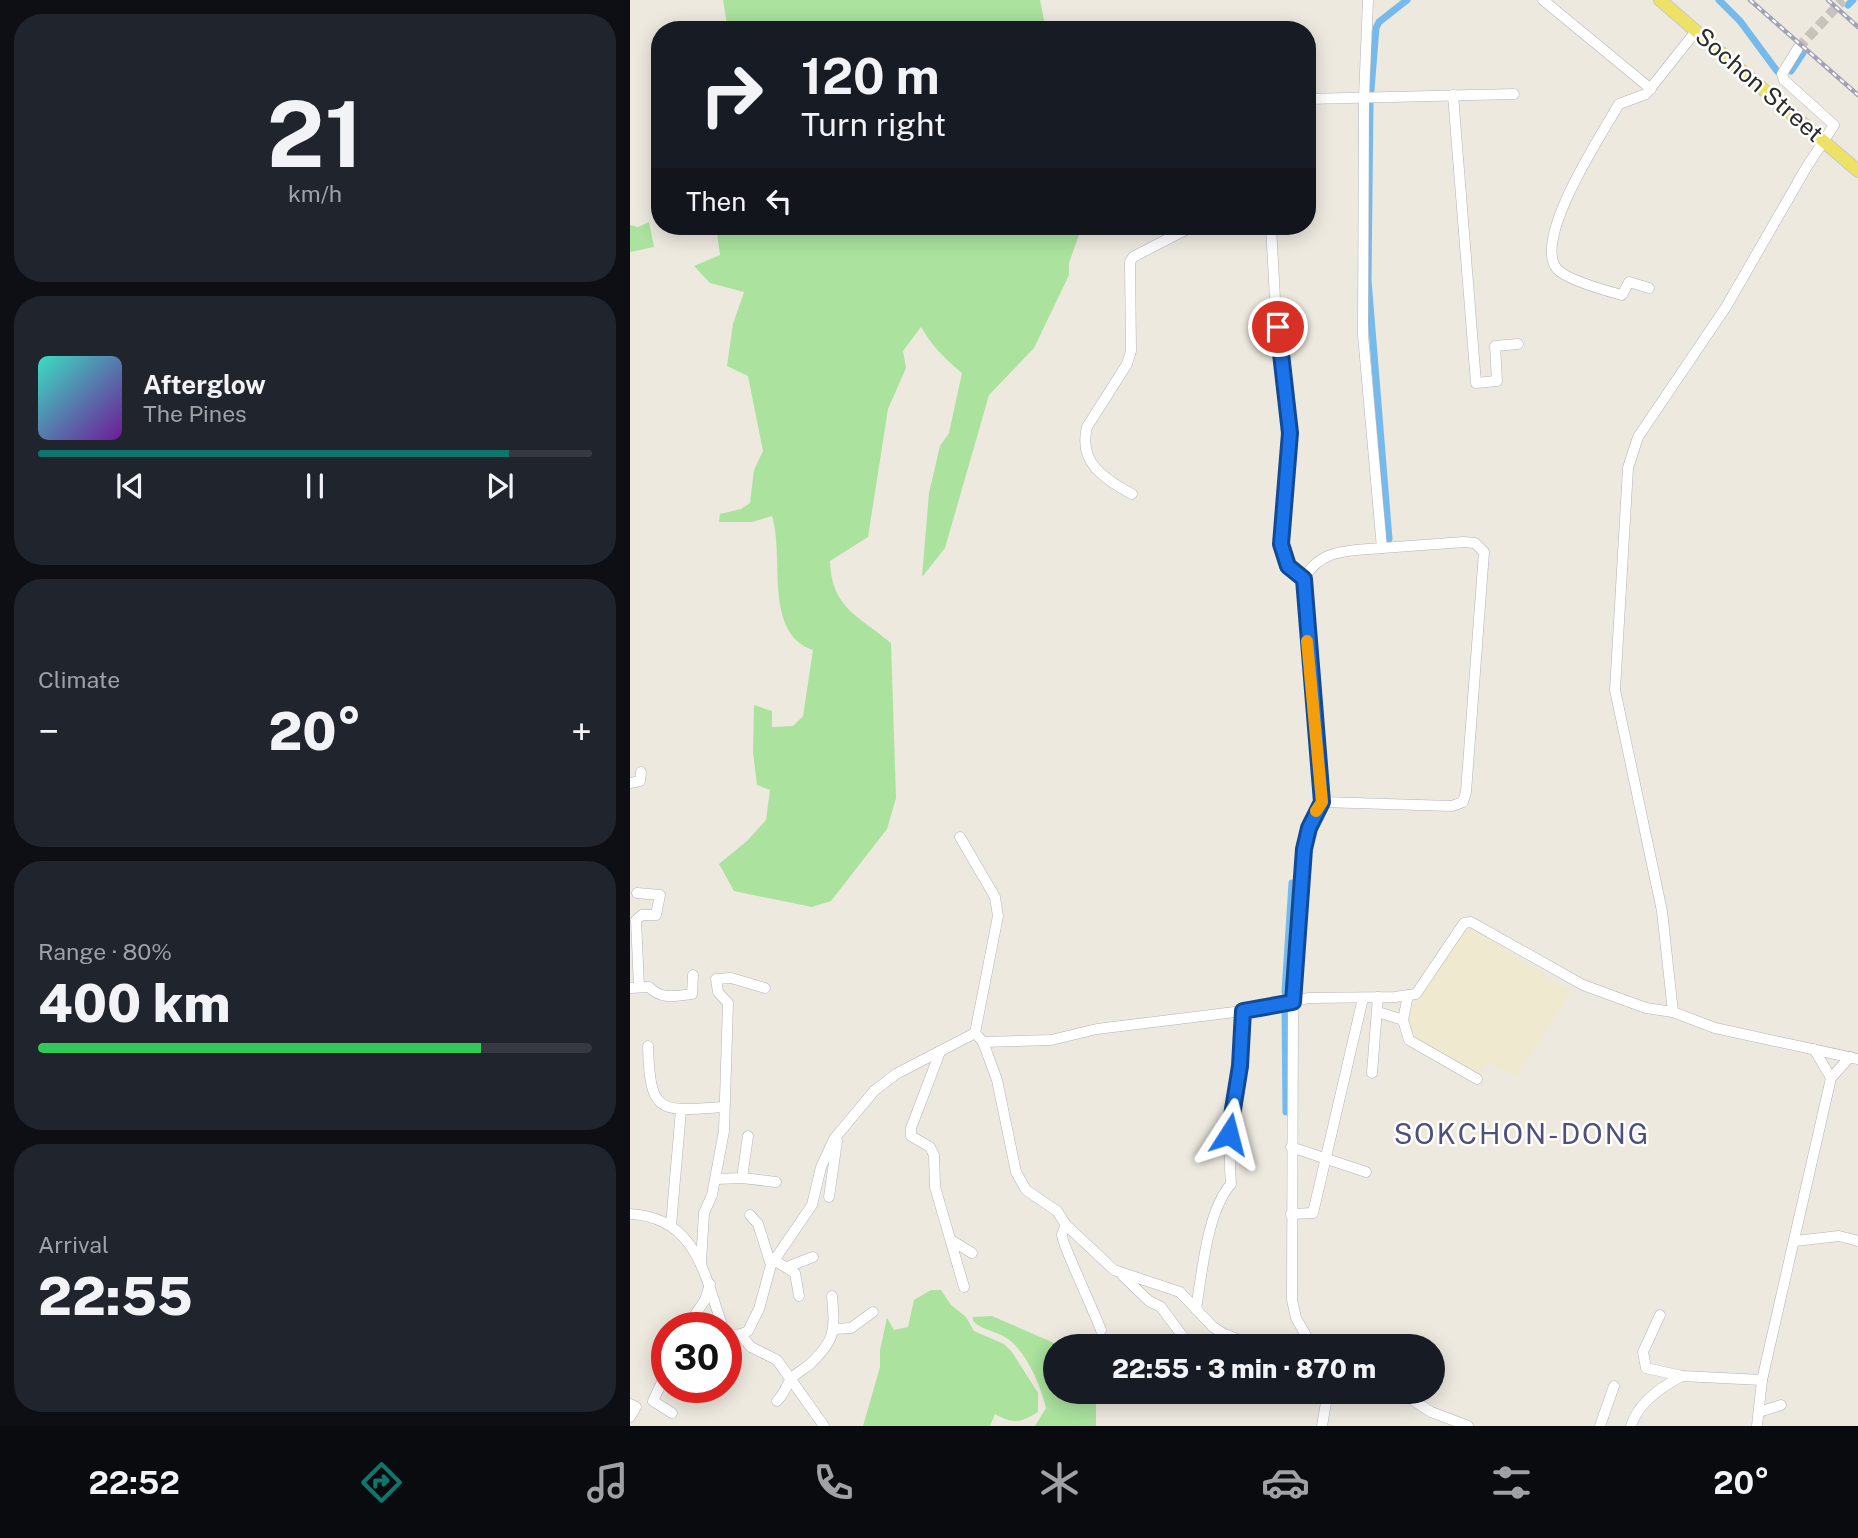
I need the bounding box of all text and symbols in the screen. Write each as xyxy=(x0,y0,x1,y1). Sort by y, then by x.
street label: Sochon Street xyxy=(1690,21,1829,147)
text: 120 m xyxy=(801,47,940,105)
icon: right xyxy=(686,49,777,140)
text: 21 xyxy=(267,81,363,187)
text: Turn right xyxy=(801,106,946,143)
text: km/h xyxy=(288,180,342,207)
icon: left xyxy=(760,182,798,220)
text: Then xyxy=(686,186,746,217)
pin xyxy=(1248,297,1308,357)
icon: arrive xyxy=(1259,308,1297,346)
text: Afterglow xyxy=(143,369,266,400)
text: The Pines xyxy=(143,400,247,427)
icon: previous xyxy=(111,467,149,505)
icon: pause xyxy=(296,467,334,505)
icon: next xyxy=(481,467,519,505)
text: Climate xyxy=(38,666,120,693)
text: 20° xyxy=(268,701,362,762)
text: − xyxy=(38,709,59,754)
text: + xyxy=(571,709,592,754)
text: Range · 80% xyxy=(38,938,172,965)
text: 400 km xyxy=(38,973,231,1034)
position arrow xyxy=(1192,1097,1266,1171)
district label: SOKCHON-DONG xyxy=(1394,1117,1650,1150)
text: Arrival xyxy=(38,1231,109,1258)
text: 22:55 xyxy=(38,1266,193,1327)
speed limit sign: 30 xyxy=(651,1312,742,1403)
text: 22:55 · 3 min · 870 m xyxy=(1112,1353,1376,1384)
icon: directions xyxy=(357,1458,406,1507)
icon: music xyxy=(583,1458,632,1507)
icon: phone xyxy=(809,1458,858,1507)
icon: climate xyxy=(1035,1458,1084,1507)
icon: car xyxy=(1261,1458,1310,1507)
icon: filters xyxy=(1487,1458,1536,1507)
text: 22:52 xyxy=(89,1464,180,1501)
text: 20° xyxy=(1713,1464,1769,1501)

